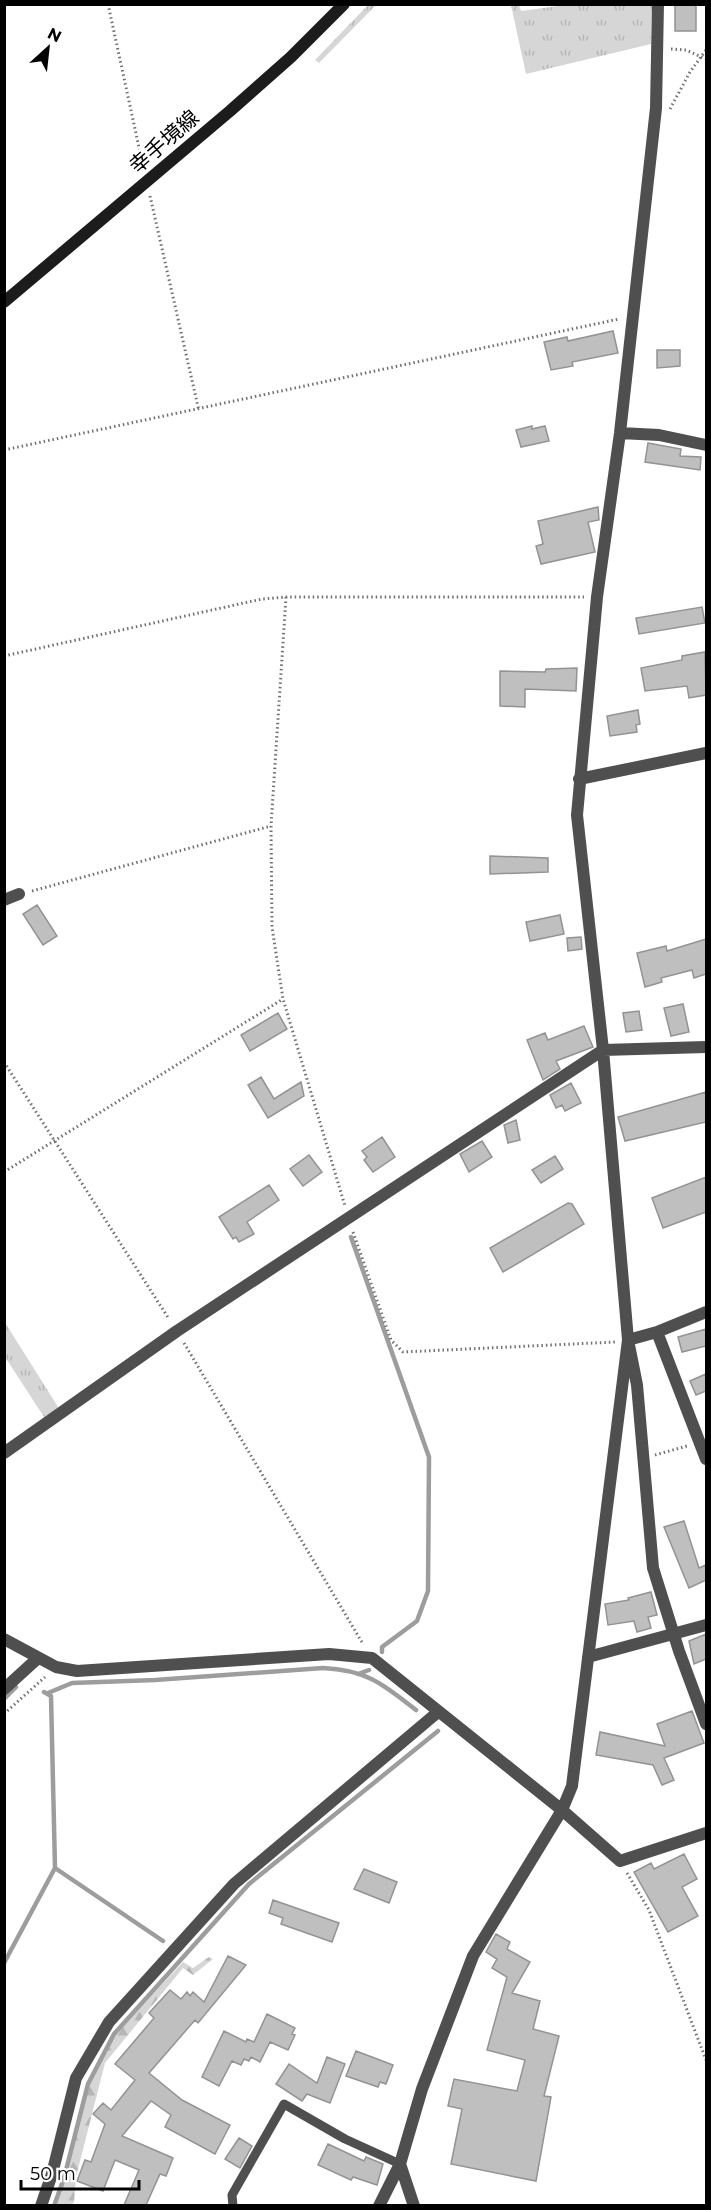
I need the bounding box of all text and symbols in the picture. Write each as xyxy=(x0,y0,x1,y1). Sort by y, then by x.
north arrow xyxy=(18,18,78,78)
text: N xyxy=(45,24,65,46)
street label: 幸手境線 xyxy=(124,105,204,179)
scale bar xyxy=(21,2153,140,2191)
text: 50 m xyxy=(30,2163,76,2185)

